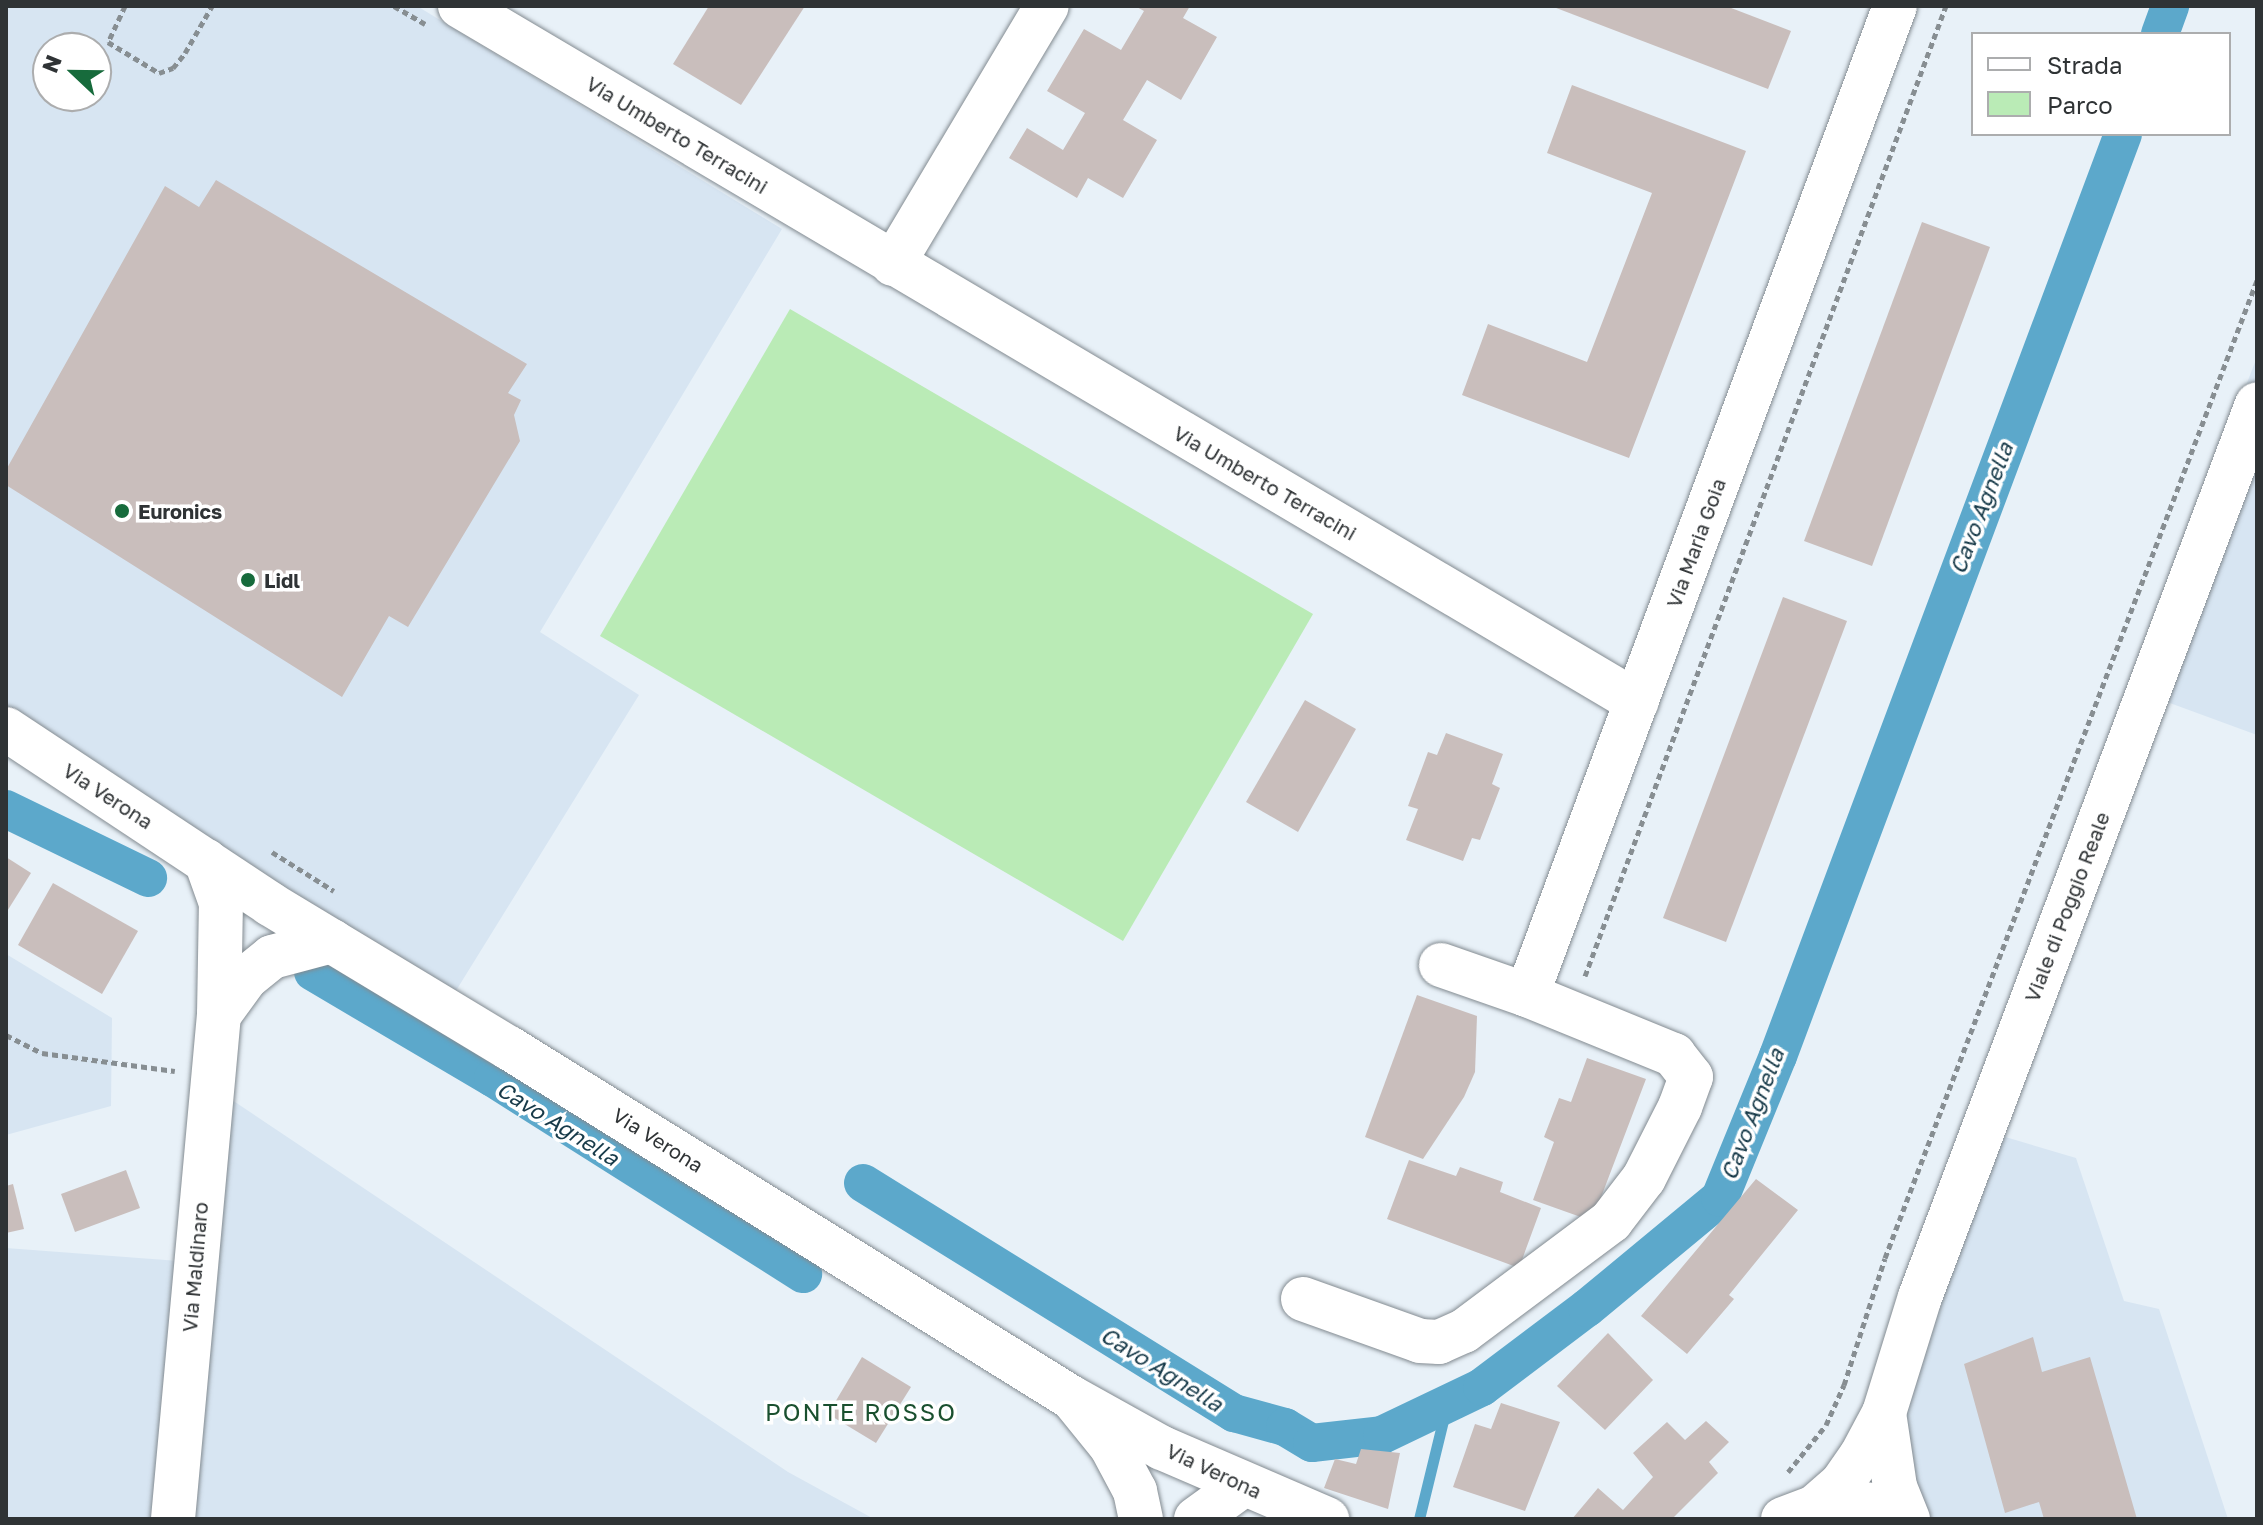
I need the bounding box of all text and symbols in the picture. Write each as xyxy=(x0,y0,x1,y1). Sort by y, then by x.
north arrow xyxy=(32,32,112,112)
legend xyxy=(1971,32,2231,136)
text: Strada xyxy=(2047,50,2122,79)
text: N xyxy=(35,51,67,76)
street label: Via Umberto Terracini xyxy=(582,71,772,199)
text: Parco xyxy=(2047,90,2113,119)
street label: Via Umberto Terracini xyxy=(1169,421,1361,545)
water label: Cavo Agnella xyxy=(1944,439,2018,577)
street label: Via Maria Goia xyxy=(1662,475,1730,611)
place label: Euronics xyxy=(138,499,222,523)
marker: Euronics xyxy=(113,502,131,520)
place label: Lidl xyxy=(264,568,300,592)
marker: Lidl xyxy=(239,571,257,589)
street label: Via Verona xyxy=(59,758,157,834)
street label: Viale di Poggio Reale xyxy=(2020,809,2114,1005)
water label: Cavo Agnella xyxy=(1715,1045,1789,1183)
water label: Cavo Agnella xyxy=(492,1075,624,1171)
street label: Via Verona xyxy=(608,1103,708,1177)
street label: Via Maldinaro xyxy=(177,1201,213,1333)
water label: Cavo Agnella xyxy=(1096,1321,1228,1417)
district label: PONTE ROSSO xyxy=(765,1398,957,1426)
street label: Via Verona xyxy=(1163,1439,1265,1503)

